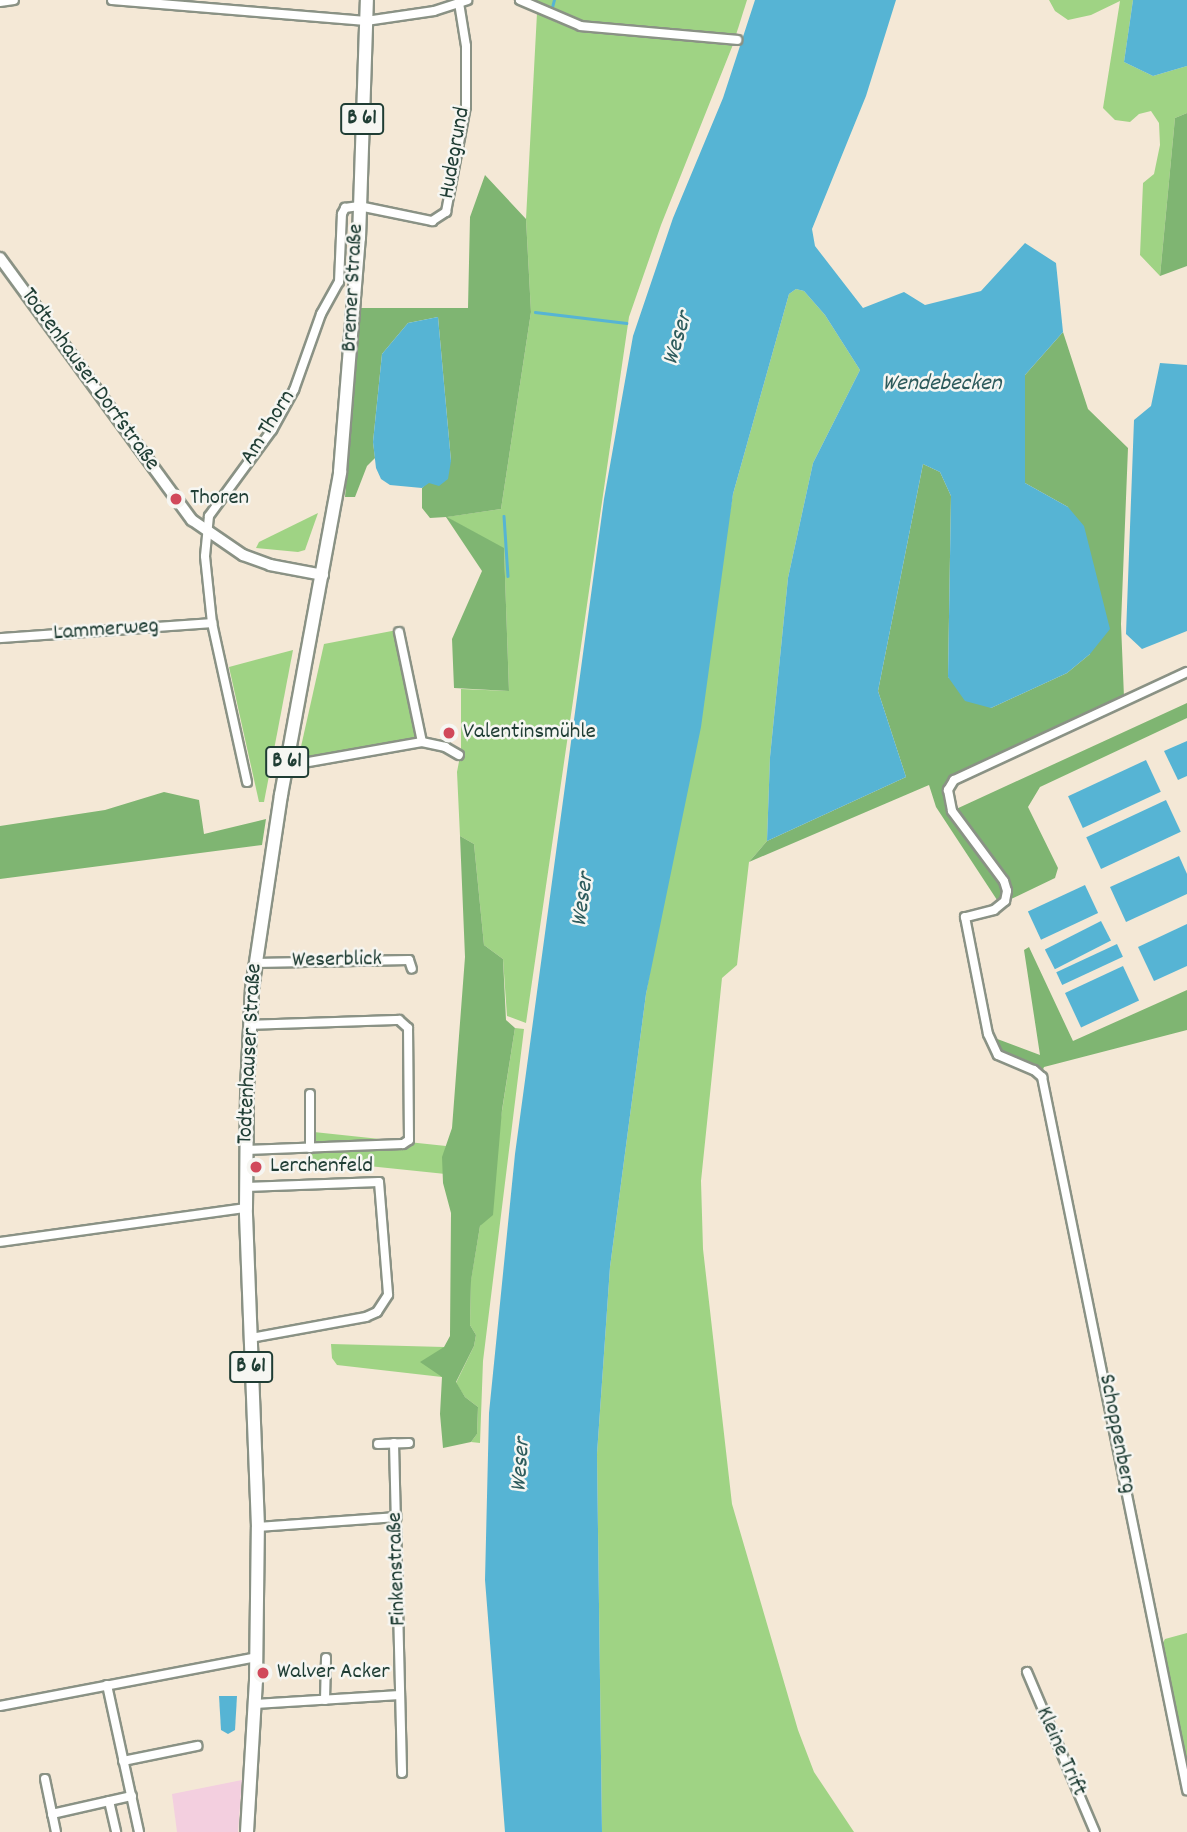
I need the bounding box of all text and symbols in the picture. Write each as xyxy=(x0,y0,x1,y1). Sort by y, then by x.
road number: B 61 xyxy=(339,102,385,136)
street label: Hudegrund xyxy=(434,105,478,201)
street label: Bremer Straße xyxy=(337,223,371,353)
street label: Todtenhauser Dorfstraße xyxy=(13,283,165,477)
water label: Weser xyxy=(657,309,701,369)
water label: Wendebecken xyxy=(882,371,1002,399)
street label: Am Thorn xyxy=(235,386,303,470)
place label: Thoren xyxy=(190,485,249,513)
marker: Thoren xyxy=(168,491,184,507)
street label: Lammerweg xyxy=(52,614,160,648)
place label: Valentinsmühle xyxy=(463,719,596,747)
marker: Valentinsmühle xyxy=(441,725,457,741)
road number: B 61 xyxy=(264,744,310,780)
water label: Weser xyxy=(566,871,602,929)
street label: Weserblick xyxy=(292,946,382,976)
street label: Todtenhauser Straße xyxy=(232,963,270,1145)
place label: Lerchenfeld xyxy=(270,1153,373,1181)
marker: Lerchenfeld xyxy=(248,1159,264,1175)
road number: B 61 xyxy=(228,1350,274,1384)
street label: Schoppenberg xyxy=(1091,1372,1141,1496)
water label: Weser xyxy=(506,1437,538,1493)
street label: Finkenstraße xyxy=(382,1512,414,1626)
place label: Walver Acker xyxy=(277,1659,390,1687)
marker: Walver Acker xyxy=(255,1665,271,1681)
street label: Kleine Trift xyxy=(1028,1703,1092,1801)

